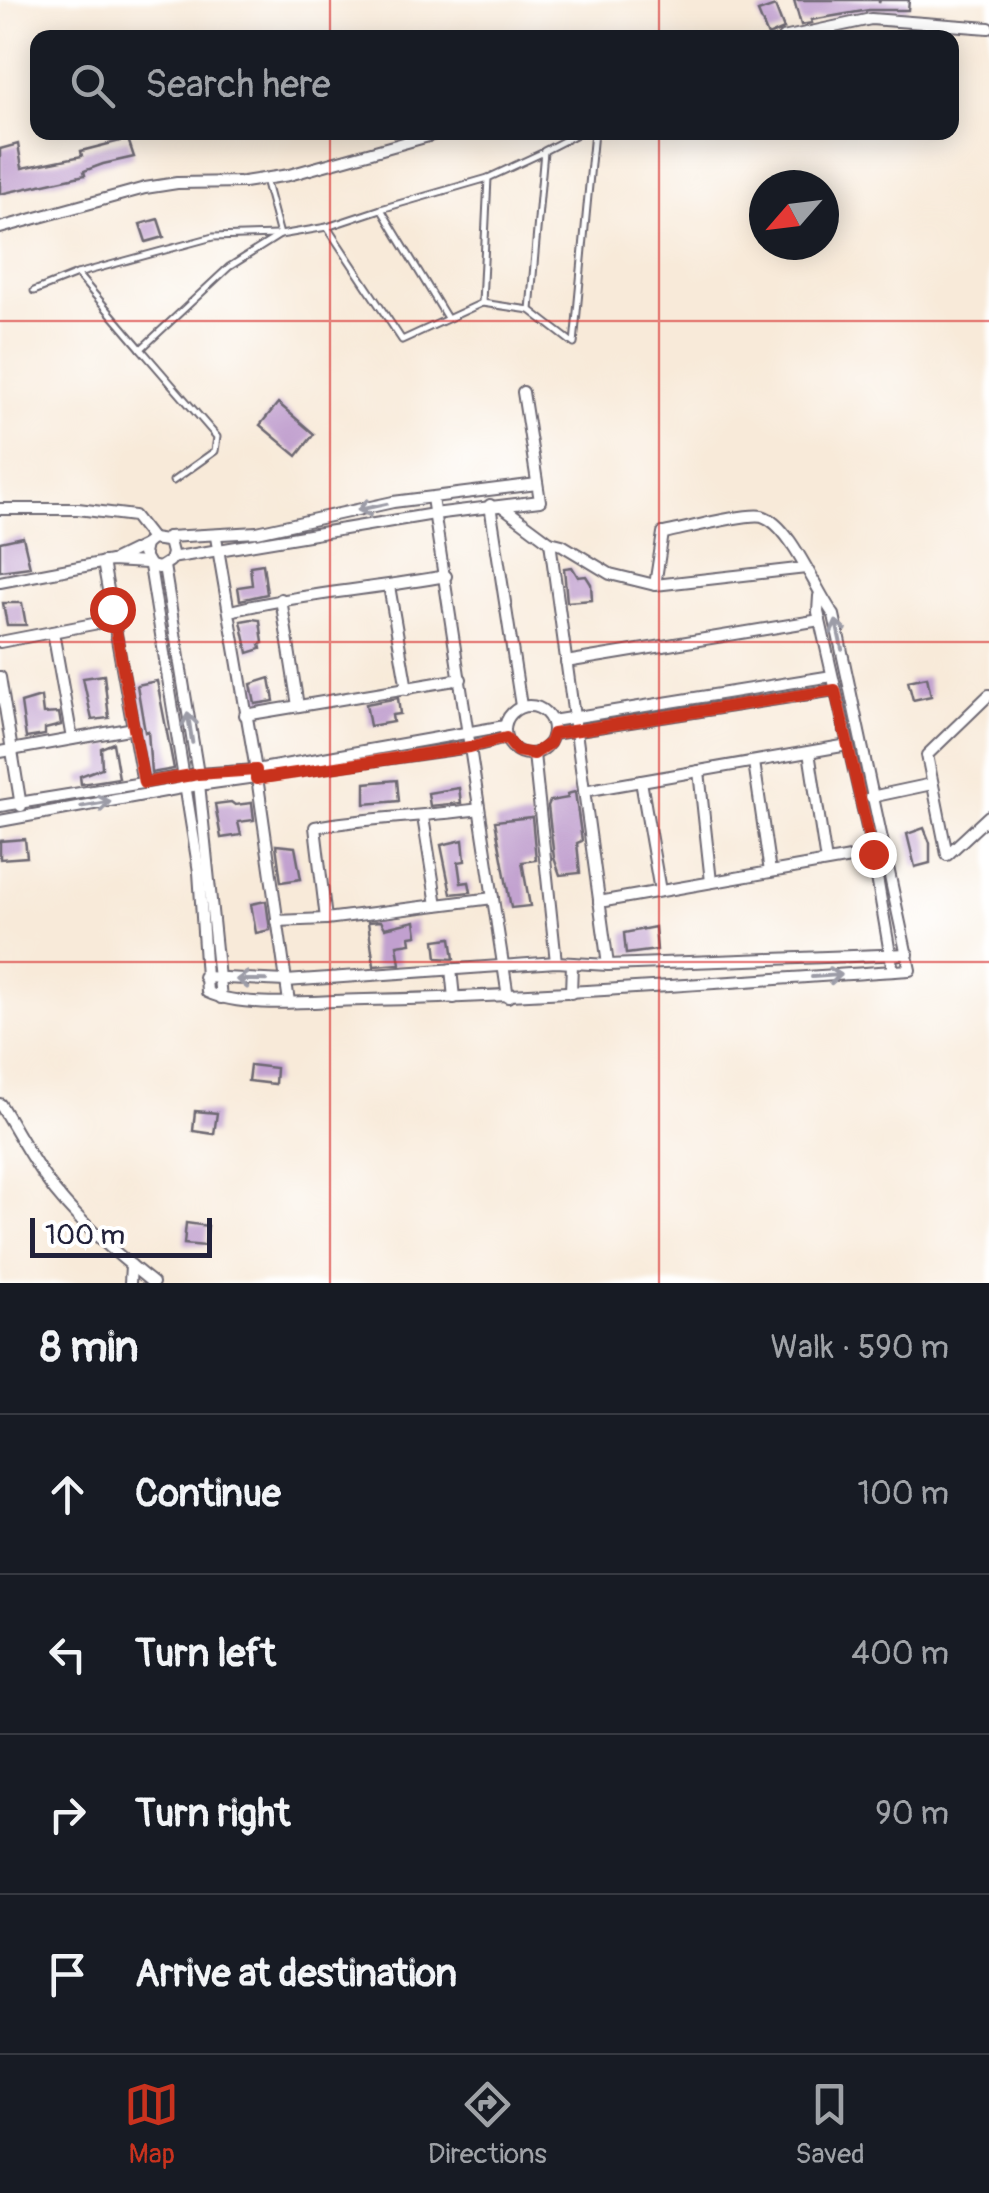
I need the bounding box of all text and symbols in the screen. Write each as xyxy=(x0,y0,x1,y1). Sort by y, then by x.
search box xyxy=(30,30,959,140)
icon: search xyxy=(65,58,120,113)
text: Search here xyxy=(145,61,331,109)
north arrow xyxy=(749,170,839,260)
one-way arrow xyxy=(356,498,388,517)
route start xyxy=(90,587,136,633)
one-way arrow xyxy=(829,620,847,652)
one-way arrow xyxy=(180,712,199,745)
one-way arrow xyxy=(79,794,112,813)
route end xyxy=(851,832,897,878)
one-way arrow xyxy=(811,966,843,985)
one-way arrow xyxy=(236,970,268,990)
scale bar xyxy=(30,1213,212,1258)
text: 100 m xyxy=(45,1218,125,1253)
text: 8 min xyxy=(40,1322,138,1374)
text: Walk · 590 m xyxy=(771,1328,949,1368)
icon: ahead xyxy=(40,1467,95,1522)
text: Continue xyxy=(135,1470,281,1518)
text: 100 m xyxy=(857,1474,949,1514)
icon: left xyxy=(40,1627,95,1682)
text: Turn left xyxy=(135,1630,276,1678)
text: 400 m xyxy=(851,1634,949,1674)
icon: right xyxy=(40,1787,95,1842)
text: Turn right xyxy=(135,1790,290,1838)
text: 90 m xyxy=(875,1794,949,1834)
icon: arrive xyxy=(40,1947,95,2002)
text: Arrive at destination xyxy=(135,1950,457,1998)
tab: Map xyxy=(124,2077,179,2172)
tab: Directions xyxy=(428,2077,547,2172)
tab: Saved xyxy=(795,2077,865,2172)

